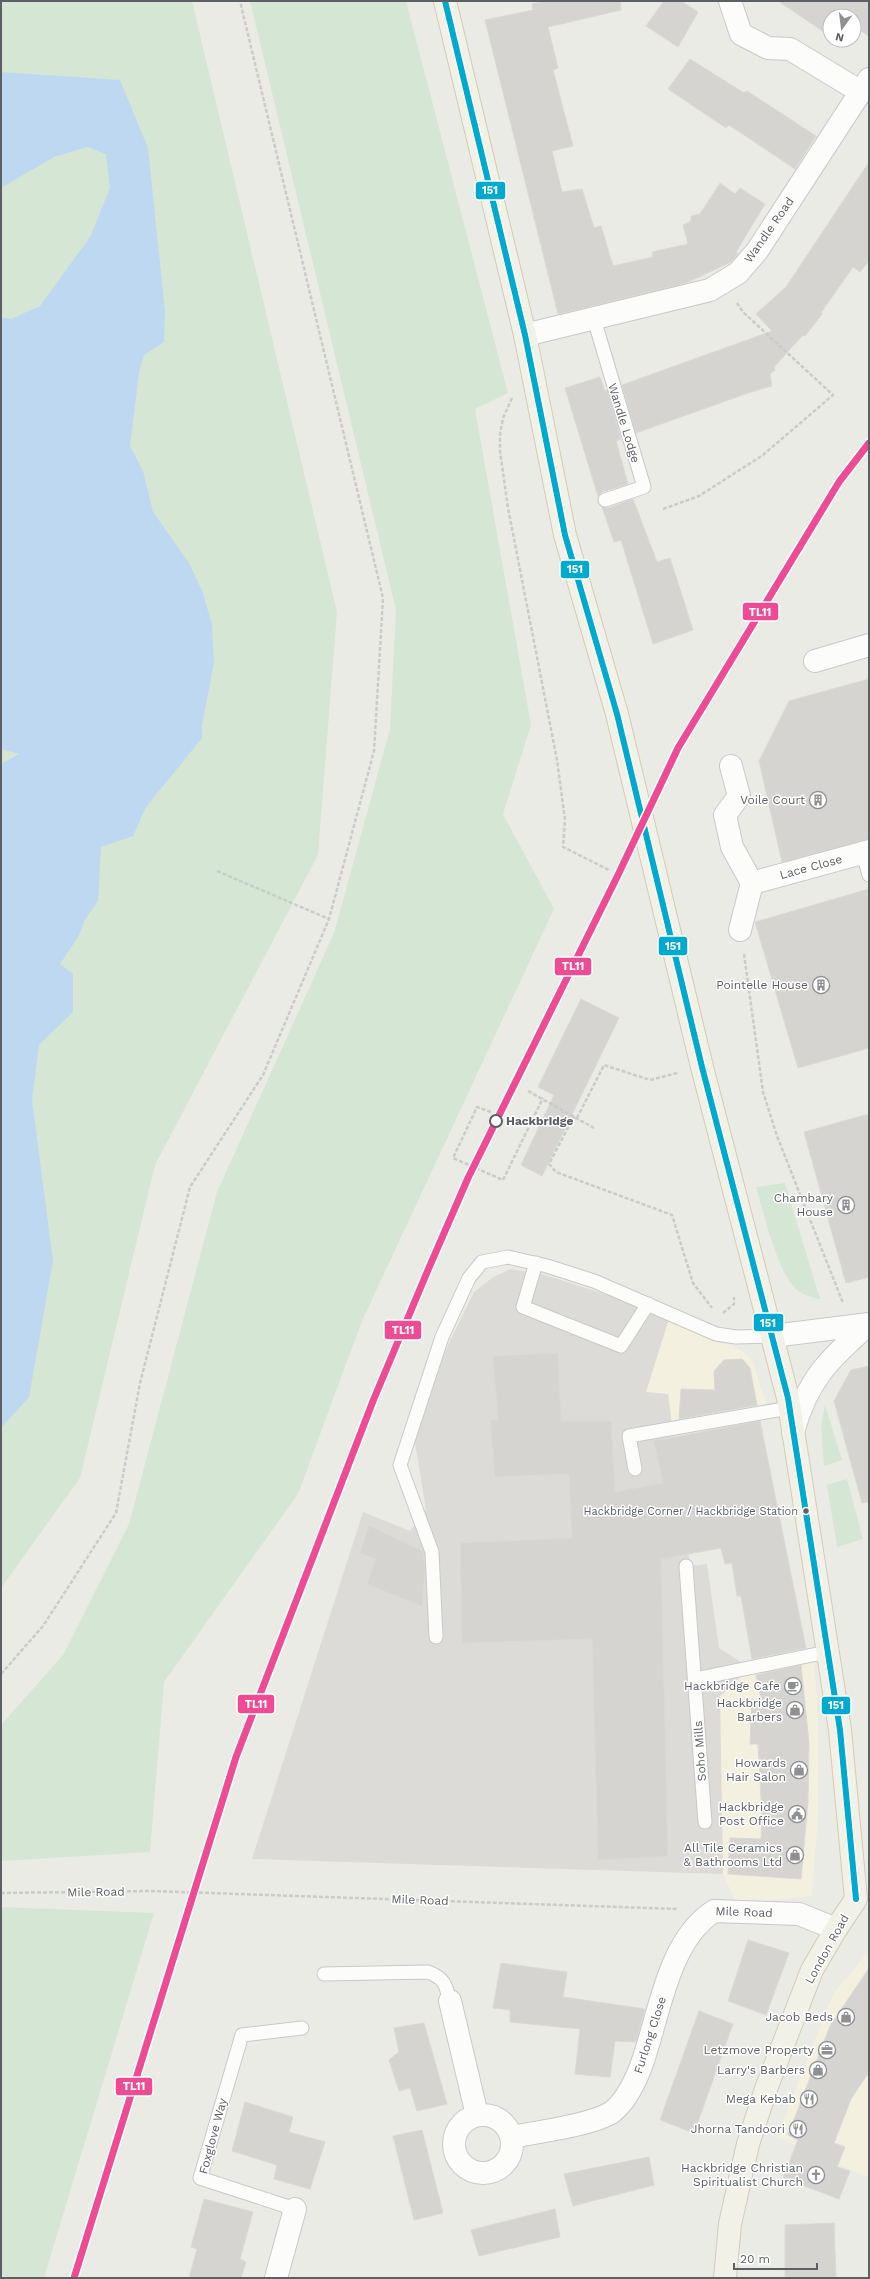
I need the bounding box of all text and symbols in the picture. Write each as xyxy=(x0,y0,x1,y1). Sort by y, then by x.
north arrow xyxy=(822,8,862,48)
text: N xyxy=(834,30,845,45)
line badge: 151 xyxy=(475,181,506,200)
text: 151 xyxy=(482,184,498,197)
street label: Wandle Road xyxy=(741,195,797,265)
street label: Wandle Lodge xyxy=(605,381,643,465)
line badge: 151 xyxy=(560,560,590,579)
text: 151 xyxy=(567,563,583,576)
line badge: TL11 xyxy=(742,602,779,621)
text: TL11 xyxy=(749,606,771,619)
building icon: Voile Court xyxy=(808,790,828,810)
place label: Voile Court xyxy=(740,793,805,807)
street label: Lace Close xyxy=(778,852,844,882)
line badge: 151 xyxy=(658,936,688,956)
text: 151 xyxy=(665,940,681,953)
line badge: TL11 xyxy=(554,957,592,976)
text: TL11 xyxy=(562,960,584,973)
building icon: Pointelle House xyxy=(811,975,831,995)
place label: Pointelle House xyxy=(716,978,808,992)
marker: Hackbridge xyxy=(489,1114,503,1128)
place label: Hackbridge xyxy=(506,1114,573,1128)
place label: Chambary House xyxy=(774,1191,834,1219)
building icon: Chambary House xyxy=(836,1195,856,1215)
line badge: 151 xyxy=(753,1313,784,1332)
text: 151 xyxy=(760,1317,776,1330)
line badge: TL11 xyxy=(384,1320,422,1340)
text: TL11 xyxy=(392,1324,414,1337)
place label: Hackbridge Corner / Hackbridge Station xyxy=(583,1505,798,1518)
marker: Hackbridge Corner / Hackbridge Station xyxy=(801,1506,811,1516)
cafe icon: Hackbridge Cafe xyxy=(783,1676,803,1696)
place label: Hackbridge Cafe xyxy=(684,1679,780,1693)
line badge: TL11 xyxy=(237,1694,275,1714)
place label: Hackbridge Barbers xyxy=(717,1696,782,1724)
line badge: 151 xyxy=(821,1696,851,1715)
text: TL11 xyxy=(245,1698,267,1711)
text: 151 xyxy=(828,1699,844,1712)
shop icon: Hackbridge Barbers xyxy=(785,1700,805,1720)
street label: Soho Mills xyxy=(691,1720,709,1782)
place label: Howards Hair Salon xyxy=(726,1756,786,1784)
shop icon: Howards Hair Salon xyxy=(789,1760,809,1780)
place label: Hackbridge Post Office xyxy=(719,1800,784,1828)
public building icon: Hackbridge Post Office xyxy=(787,1804,807,1824)
place label: All Tile Ceramics & Bathrooms Ltd xyxy=(683,1841,782,1869)
shop icon: All Tile Ceramics & Bathrooms Ltd xyxy=(785,1845,805,1865)
street label: Mile Road xyxy=(67,1884,125,1900)
street label: Mile Road xyxy=(391,1892,449,1908)
street label: Mile Road xyxy=(715,1904,773,1920)
street label: London Road xyxy=(802,1912,852,1986)
street label: Furlong Close xyxy=(631,1995,669,2075)
shop icon: Jacob Beds xyxy=(836,2007,856,2027)
place label: Jacob Beds xyxy=(765,2010,833,2024)
office icon: Letzmove Property xyxy=(817,2040,837,2060)
place label: Letzmove Property xyxy=(704,2043,815,2057)
shop icon: Larry's Barbers xyxy=(808,2060,828,2080)
place label: Larry's Barbers xyxy=(717,2063,805,2077)
line badge: TL11 xyxy=(115,2077,153,2096)
text: TL11 xyxy=(123,2080,145,2093)
restaurant icon: Mega Kebab xyxy=(799,2089,819,2109)
place label: Mega Kebab xyxy=(726,2092,796,2106)
street label: Foxglove Way xyxy=(196,2096,230,2175)
restaurant icon: Jhorna Tandoori xyxy=(788,2119,808,2139)
place label: Jhorna Tandoori xyxy=(691,2122,785,2136)
place label: Hackbridge Christian Spiritualist Church xyxy=(681,2161,803,2189)
church icon: Hackbridge Christian Spiritualist Church xyxy=(806,2165,826,2185)
scale bar xyxy=(734,2245,817,2271)
text: 20 m xyxy=(740,2252,770,2266)

